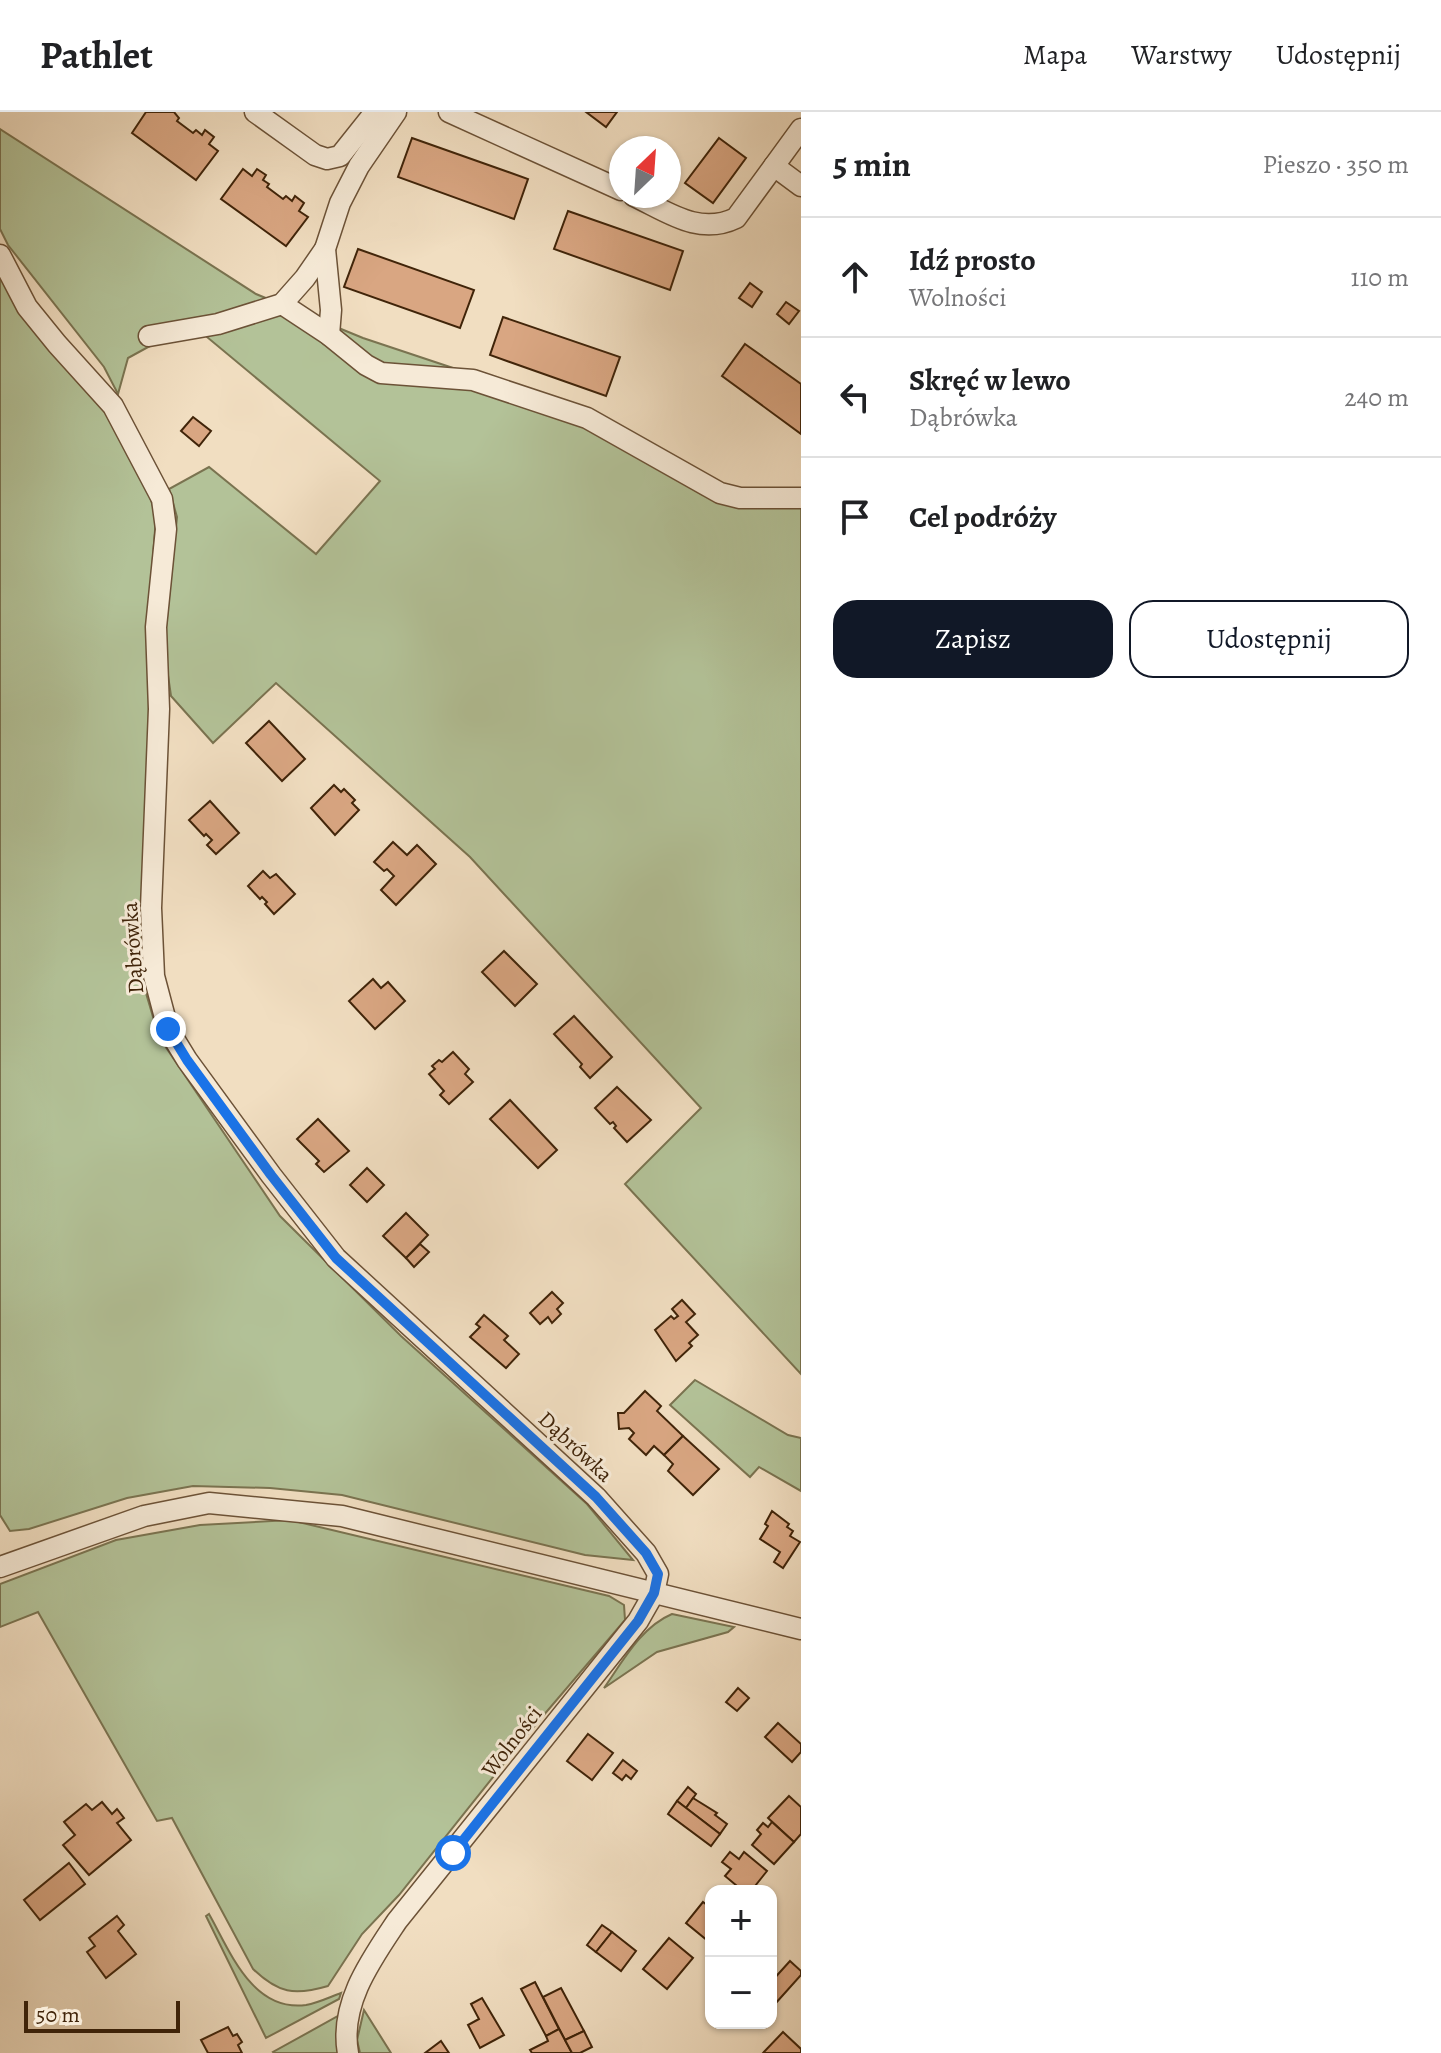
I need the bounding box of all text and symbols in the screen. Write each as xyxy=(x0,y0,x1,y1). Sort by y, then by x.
text: Pathlet xyxy=(40,29,153,81)
text: Mapa xyxy=(1023,36,1087,74)
text: Warstwy xyxy=(1131,36,1232,74)
text: Udostępnij xyxy=(1276,36,1401,74)
north arrow xyxy=(609,136,681,208)
text: 5 min xyxy=(833,141,911,188)
text: Pieszo · 350 m xyxy=(1263,147,1409,182)
text: Idź prosto xyxy=(909,240,1036,280)
icon: ahead xyxy=(833,255,877,299)
text: 110 m xyxy=(1351,260,1409,295)
text: Wolności xyxy=(909,280,1007,315)
text: Skręć w lewo xyxy=(909,360,1071,400)
icon: left xyxy=(833,375,877,419)
text: 240 m xyxy=(1344,380,1409,415)
text: Dąbrówka xyxy=(909,400,1018,435)
icon: arrive xyxy=(833,495,877,539)
text: Cel podróży xyxy=(909,497,1056,537)
button: Zapisz xyxy=(833,600,1113,678)
button: Udostępnij xyxy=(1129,600,1409,678)
street label: Dąbrówka xyxy=(115,900,151,995)
route end xyxy=(150,1011,186,1047)
street label: Dąbrówka xyxy=(531,1404,620,1490)
street label: Wolności xyxy=(474,1700,549,1784)
route start xyxy=(435,1835,471,1871)
map controls xyxy=(705,1885,777,2029)
button: + xyxy=(705,1885,777,1957)
button: − xyxy=(705,1957,777,2029)
scale bar xyxy=(24,1997,180,2033)
text: 50 m xyxy=(36,2000,80,2030)

